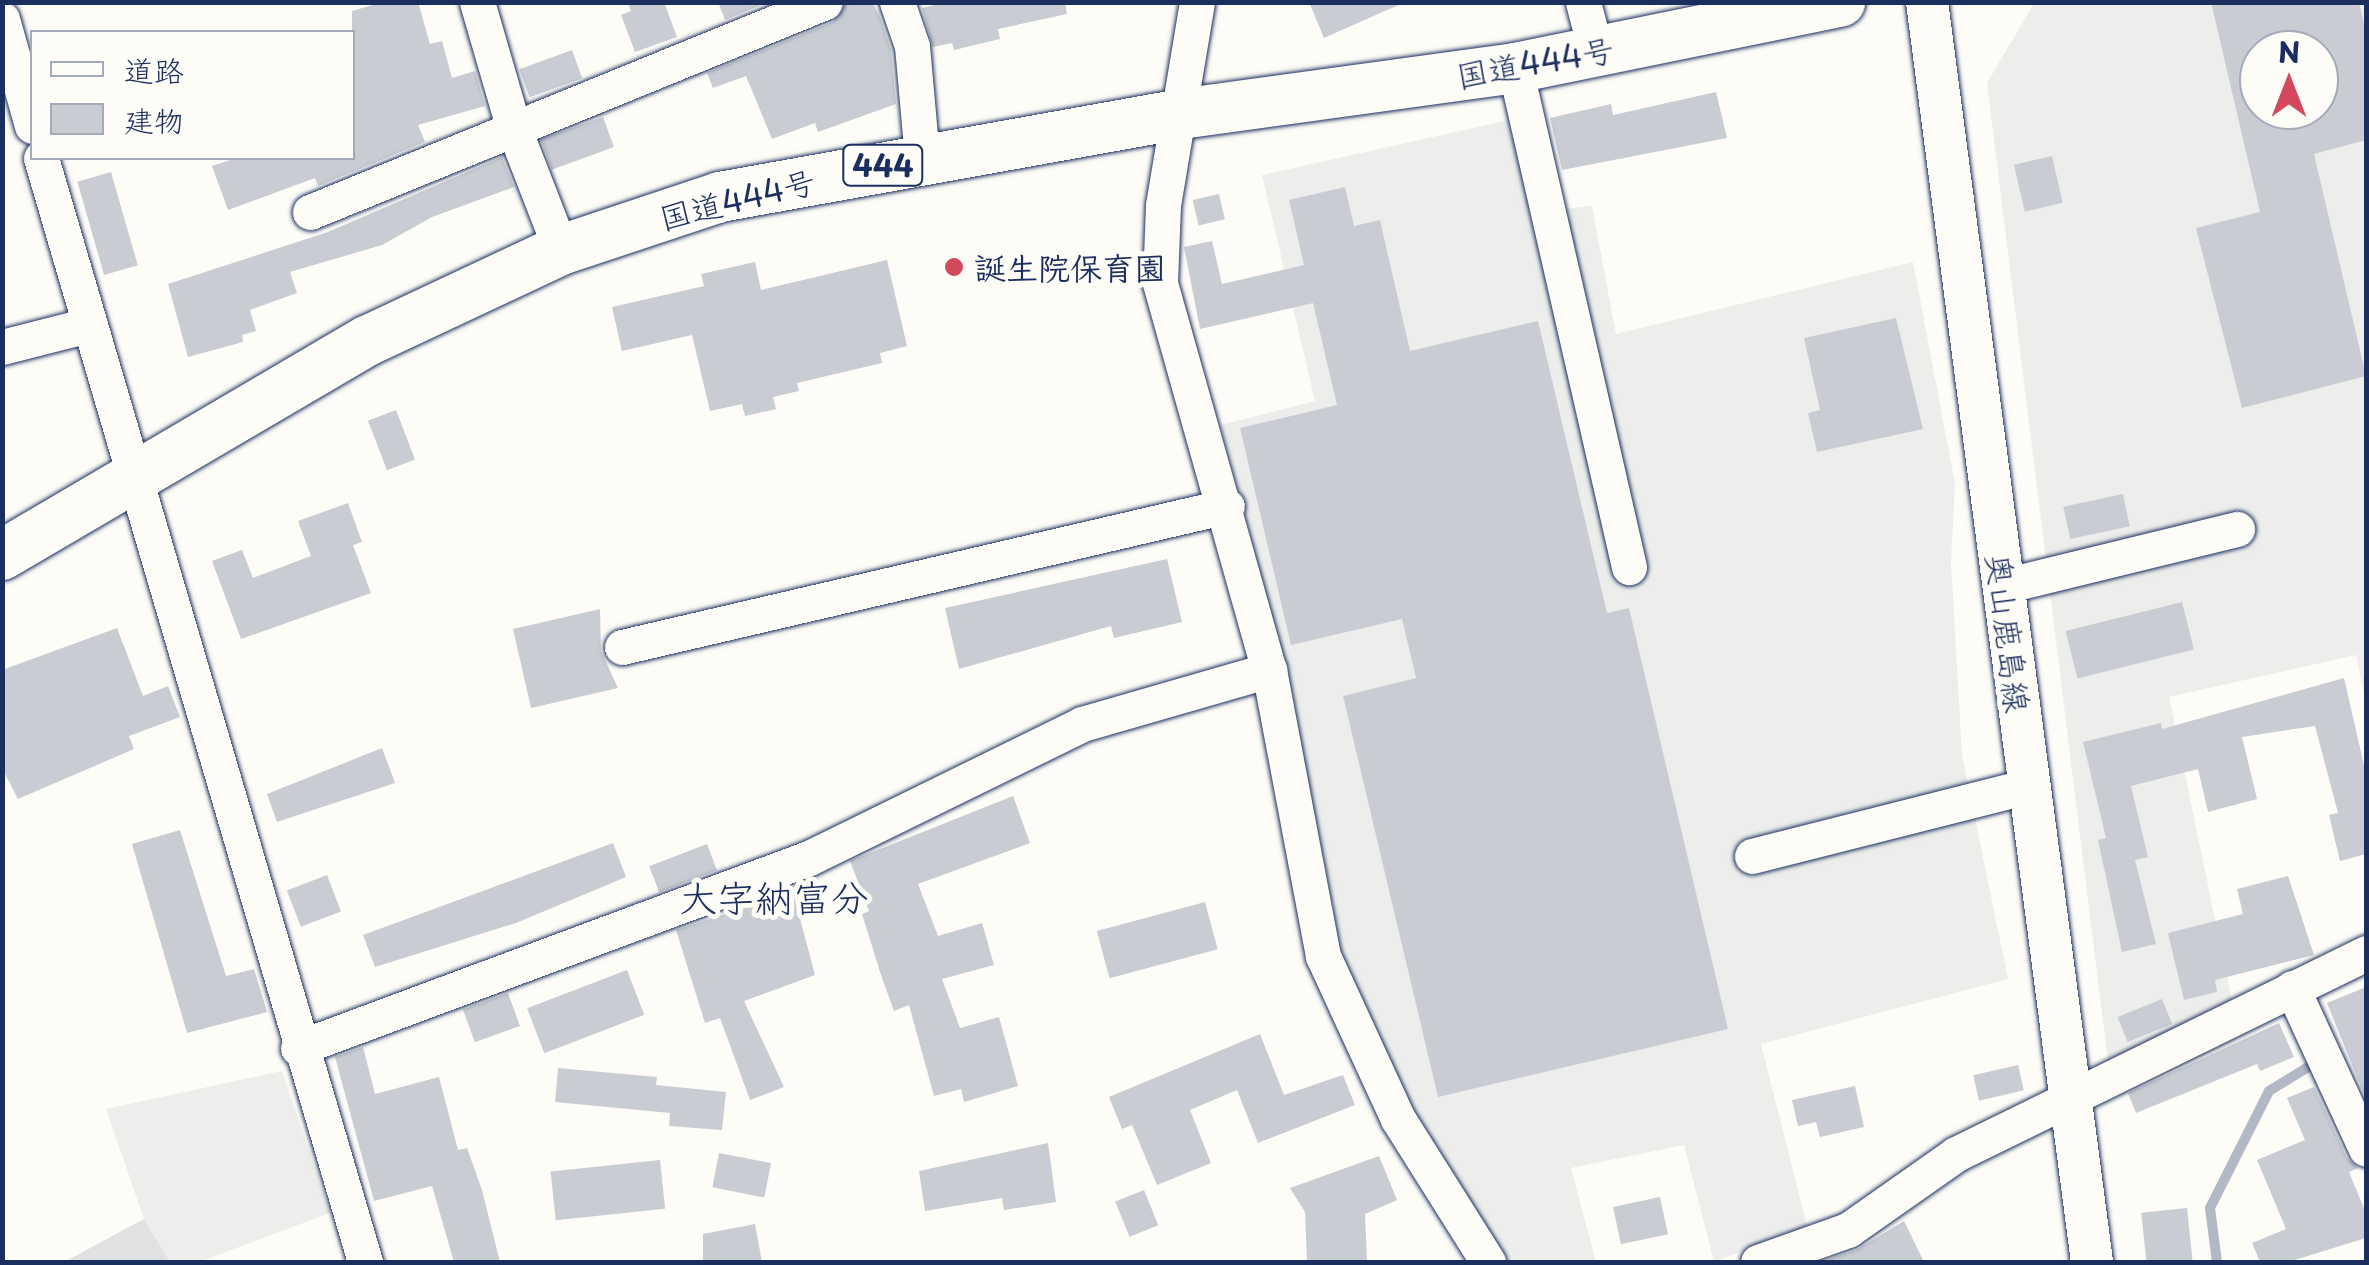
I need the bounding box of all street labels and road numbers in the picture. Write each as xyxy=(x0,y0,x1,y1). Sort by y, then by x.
street label: 国道444号 xyxy=(1453,29,1617,95)
road number: 444 xyxy=(840,140,926,190)
street label: 国道444号 xyxy=(655,161,819,237)
street label: 奥山鹿島線 xyxy=(1980,551,2038,715)

